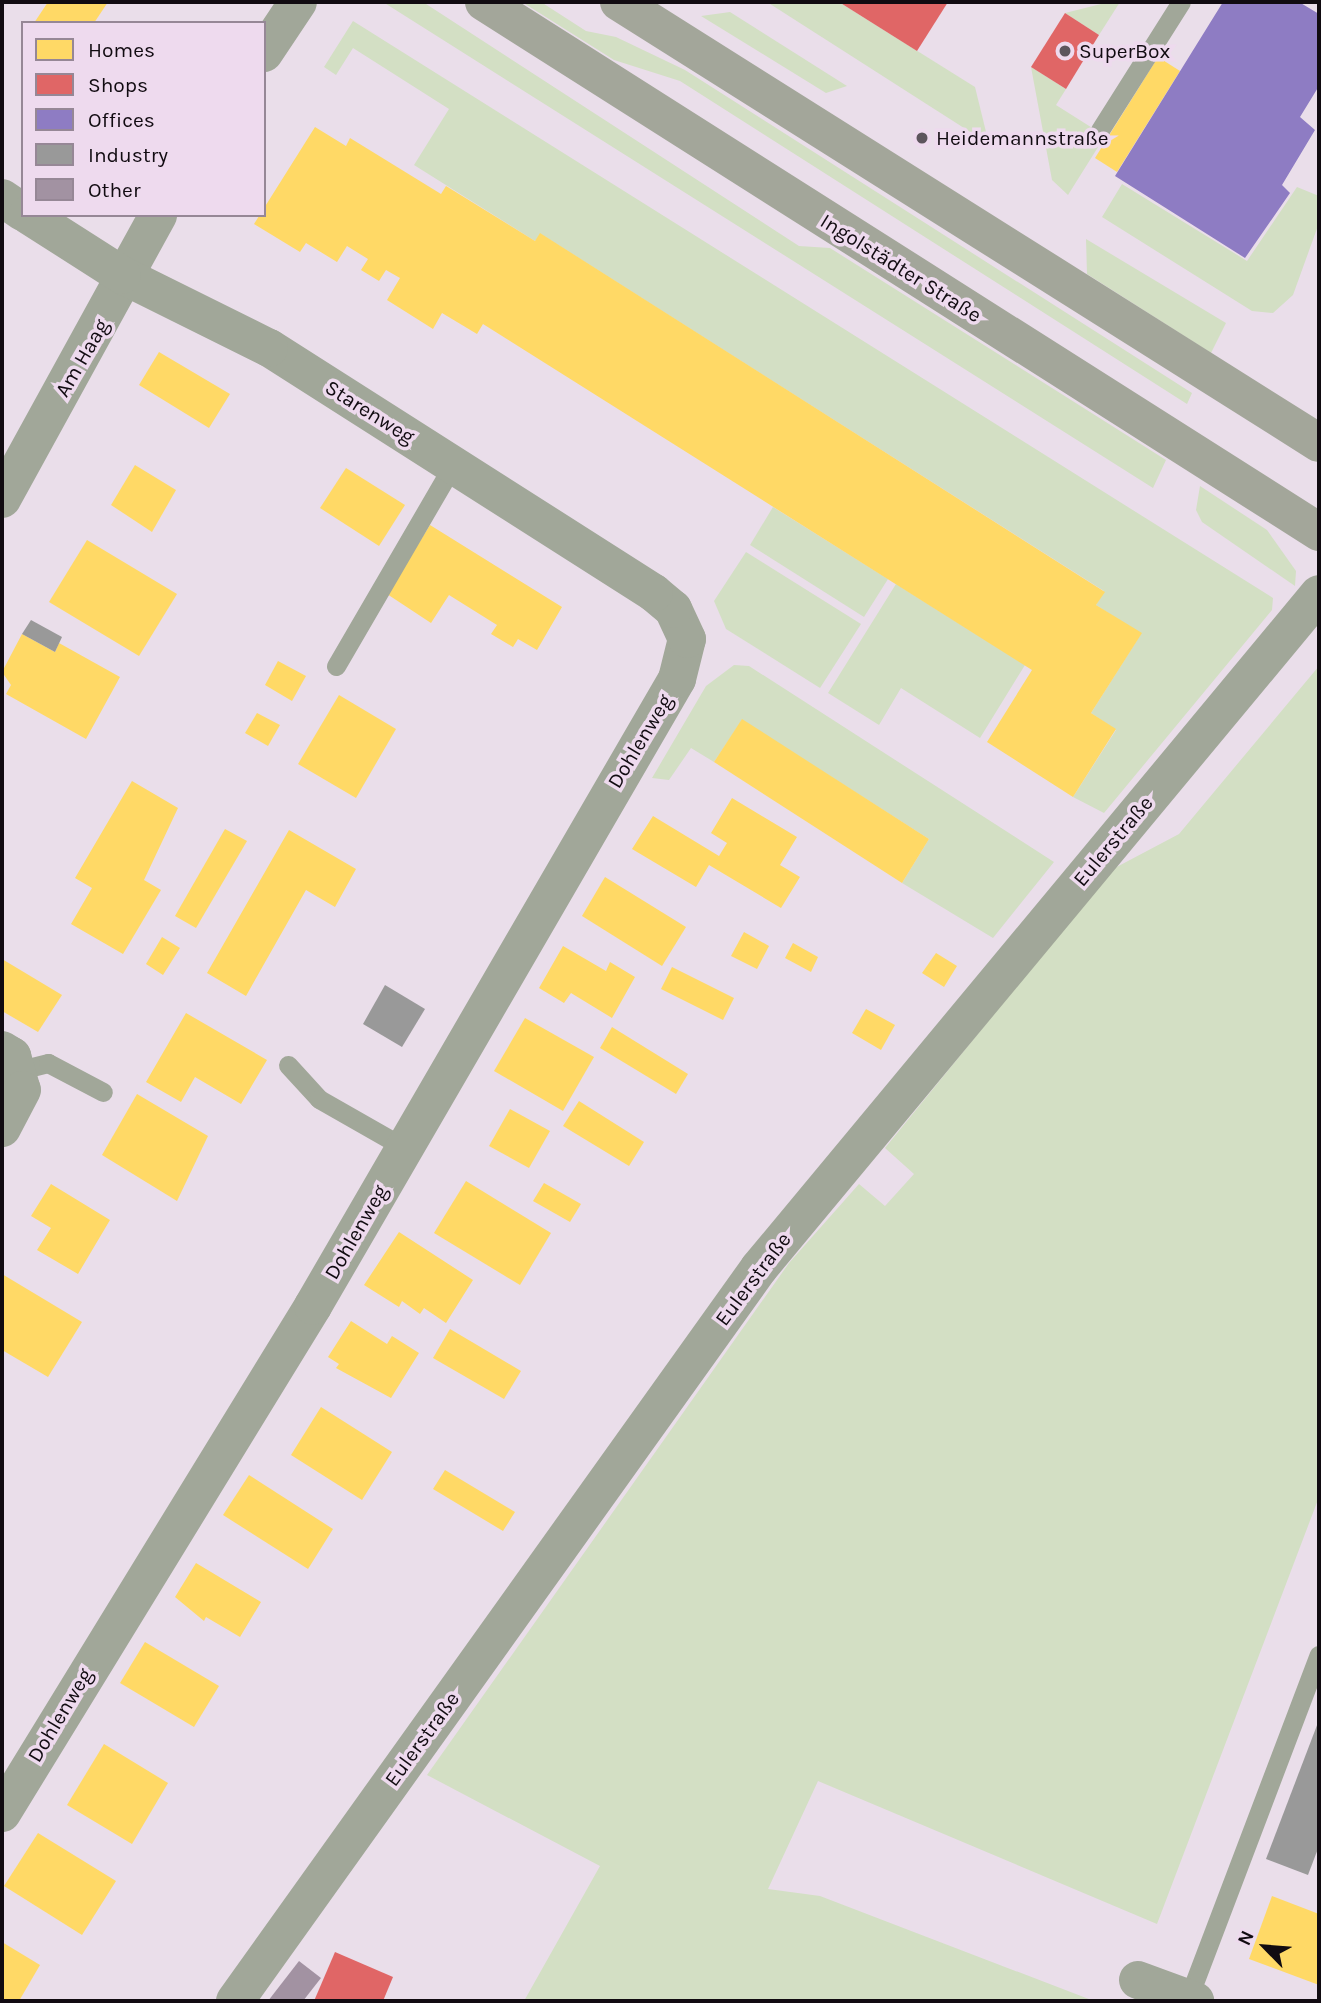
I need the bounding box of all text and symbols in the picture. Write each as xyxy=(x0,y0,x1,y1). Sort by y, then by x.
legend xyxy=(21,21,266,217)
text: Homes xyxy=(88,38,155,62)
place label: SuperBox xyxy=(1079,38,1170,64)
marker: SuperBox xyxy=(1057,43,1073,59)
text: Shops xyxy=(88,73,148,97)
text: Offices xyxy=(88,108,155,132)
place label: Heidemannstraße xyxy=(936,125,1109,151)
marker: Heidemannstraße xyxy=(914,130,930,146)
text: Industry xyxy=(88,143,168,167)
text: Other xyxy=(88,178,141,202)
street label: Ingolstädter Straße xyxy=(816,208,986,328)
street label: Am Haag xyxy=(50,315,114,401)
street label: Starenweg xyxy=(320,375,420,449)
street label: Dohlenweg xyxy=(602,689,678,793)
street label: Eulerstraße xyxy=(1068,791,1158,891)
street label: Dohlenweg xyxy=(319,1180,393,1284)
street label: Eulerstraße xyxy=(710,1227,796,1331)
street label: Dohlenweg xyxy=(22,1663,98,1767)
street label: Eulerstraße xyxy=(379,1687,465,1791)
north arrow xyxy=(1230,1912,1300,1982)
text: N xyxy=(1233,1927,1259,1949)

